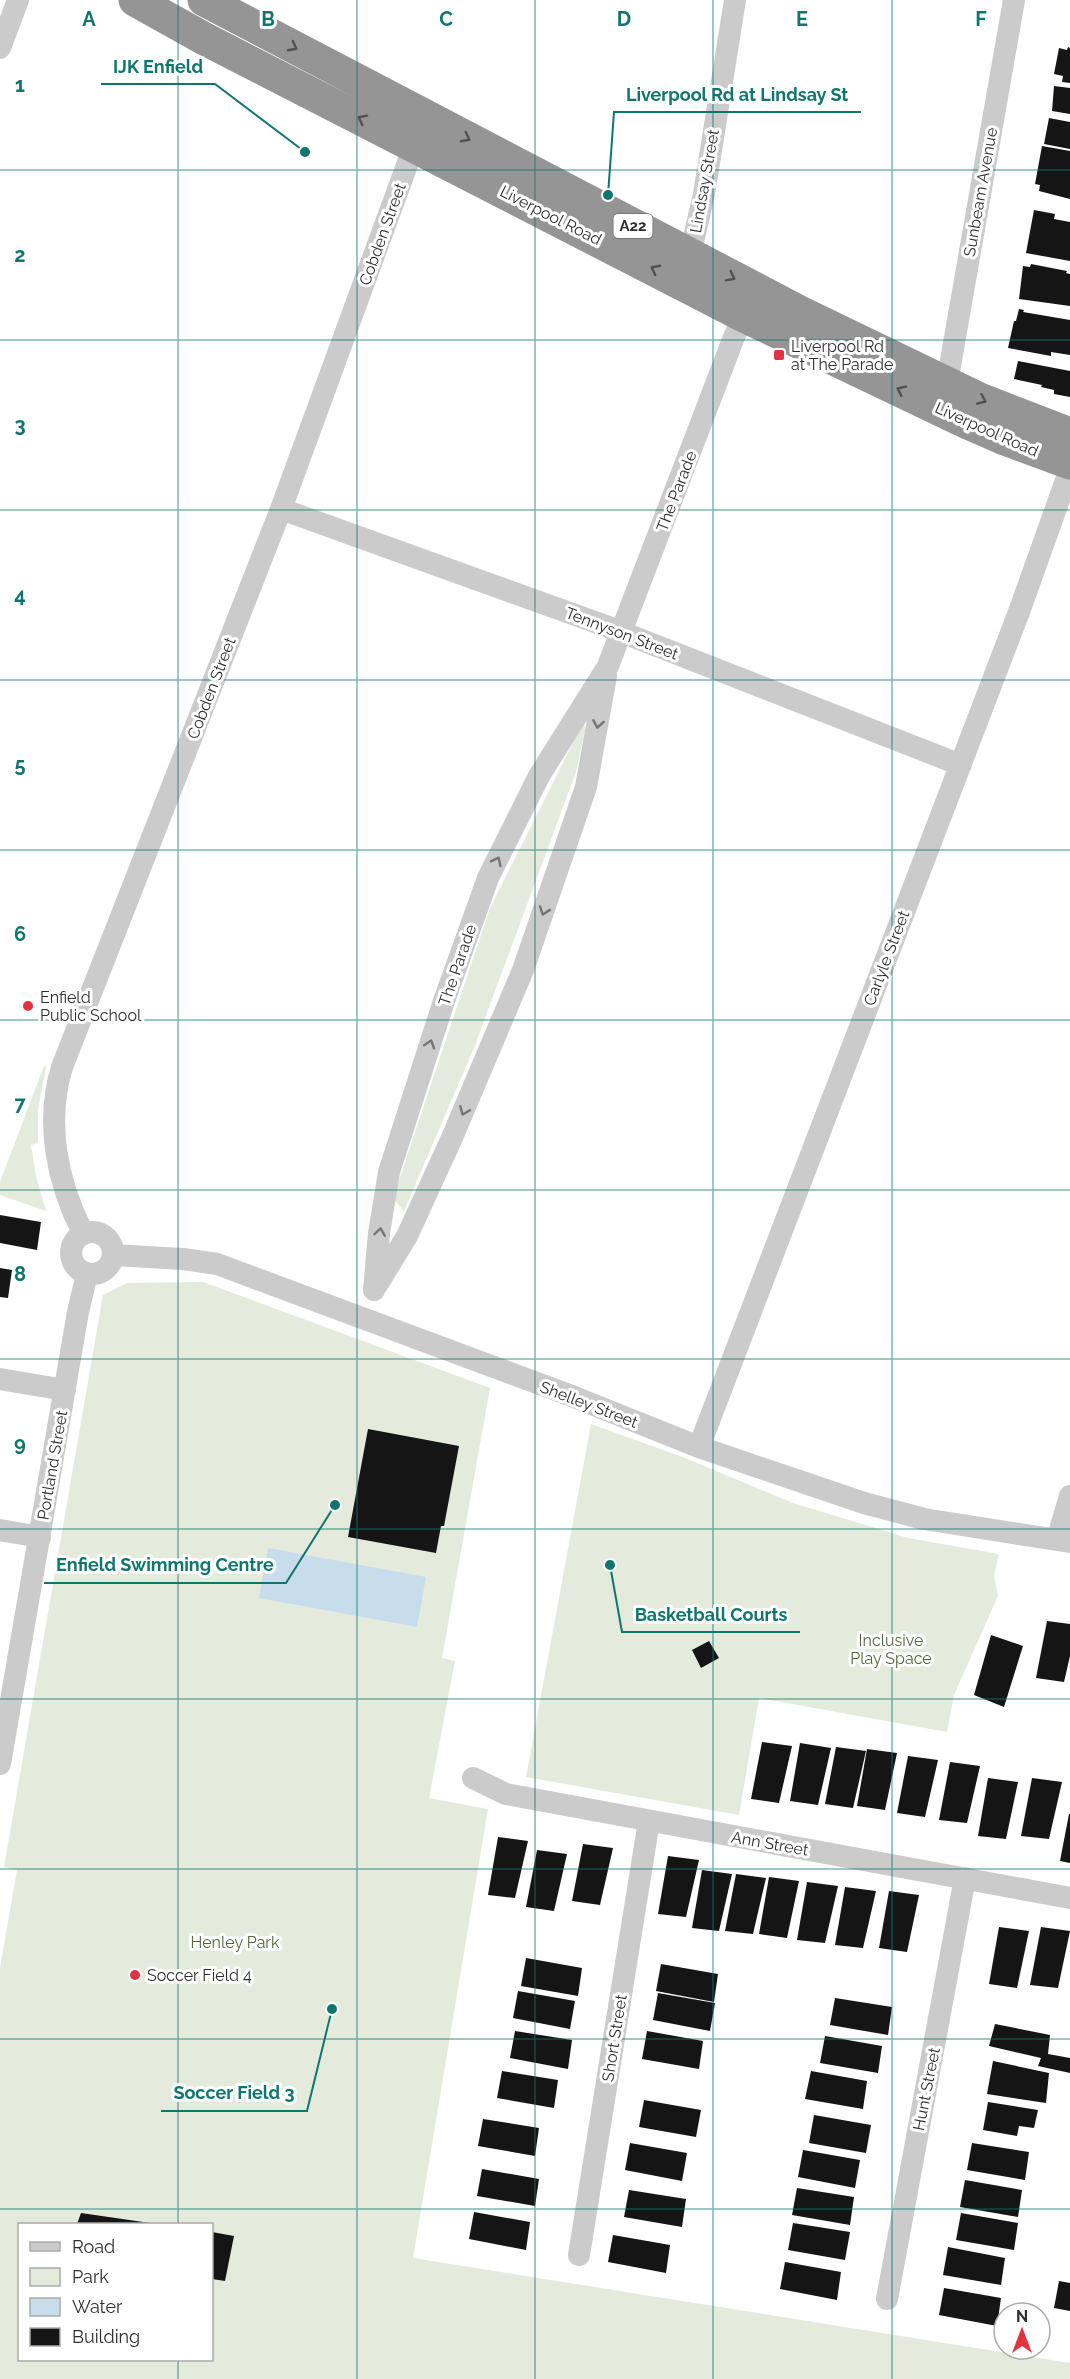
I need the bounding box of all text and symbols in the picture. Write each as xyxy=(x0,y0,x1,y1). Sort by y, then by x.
text: A xyxy=(82,7,96,31)
text: B xyxy=(261,7,275,31)
text: C xyxy=(439,7,453,31)
text: D xyxy=(617,7,631,31)
text: E xyxy=(796,7,808,31)
text: F xyxy=(975,7,987,31)
one-way arrow xyxy=(287,40,297,51)
callout: IJK Enfield xyxy=(101,48,215,84)
text: IJK Enfield xyxy=(113,56,203,77)
text: 1 xyxy=(15,73,25,97)
callout: Liverpool Rd at Lindsay St xyxy=(614,76,861,112)
text: Liverpool Rd at Lindsay St xyxy=(626,84,848,105)
one-way arrow xyxy=(358,115,369,127)
street label: Sunbeam Avenue xyxy=(960,126,1001,258)
street label: Lindsay Street xyxy=(686,127,723,234)
one-way arrow xyxy=(459,130,470,142)
street label: Cobden Street xyxy=(355,180,410,288)
street label: Liverpool Road xyxy=(497,182,605,249)
road number: A22 xyxy=(614,214,652,238)
text: 2 xyxy=(14,243,26,267)
one-way arrow xyxy=(651,265,662,276)
one-way arrow xyxy=(725,270,736,281)
place label: Liverpool Rd at The Parade xyxy=(791,337,893,374)
marker: Liverpool Rd at The Parade xyxy=(772,348,786,362)
one-way arrow xyxy=(896,386,907,398)
one-way arrow xyxy=(975,392,986,404)
street label: Liverpool Road xyxy=(932,398,1042,461)
text: 3 xyxy=(14,413,26,437)
street label: The Parade xyxy=(652,448,701,534)
text: 4 xyxy=(14,583,26,607)
street label: Tennyson Street xyxy=(563,603,682,664)
street label: Cobden Street xyxy=(183,634,240,742)
one-way arrow xyxy=(592,718,605,728)
text: 5 xyxy=(14,753,26,777)
one-way arrow xyxy=(489,856,501,867)
one-way arrow xyxy=(538,905,551,915)
street label: Carlyle Street xyxy=(860,907,914,1008)
text: 6 xyxy=(14,922,26,946)
street label: The Parade xyxy=(435,922,480,1008)
place label: Enfield Public School xyxy=(40,988,142,1025)
marker: Enfield Public School xyxy=(21,999,35,1013)
one-way arrow xyxy=(423,1039,435,1050)
text: 7 xyxy=(14,1092,26,1116)
one-way arrow xyxy=(459,1105,471,1116)
one-way arrow xyxy=(373,1227,385,1236)
text: 8 xyxy=(14,1262,26,1286)
street label: Shelley Street xyxy=(537,1377,641,1432)
street label: Portland Street xyxy=(33,1408,72,1521)
text: 9 xyxy=(14,1432,26,1456)
callout: Enfield Swimming Centre xyxy=(44,1547,286,1583)
text: Enfield Swimming Centre xyxy=(56,1554,274,1575)
callout: Basketball Courts xyxy=(622,1596,800,1632)
text: Basketball Courts xyxy=(635,1604,787,1625)
park label: Inclusive Play Space xyxy=(850,1631,932,1668)
street label: Ann Street xyxy=(730,1827,811,1860)
park label: Henley Park xyxy=(191,1933,280,1952)
place label: Soccer Field 4 xyxy=(147,1966,252,1985)
marker: Soccer Field 4 xyxy=(128,1968,142,1982)
street label: Short Street xyxy=(598,1993,631,2083)
street label: Hunt Street xyxy=(909,2045,944,2132)
callout: Soccer Field 3 xyxy=(161,2075,307,2111)
text: Soccer Field 3 xyxy=(173,2082,295,2103)
legend xyxy=(18,2223,213,2361)
text: Road xyxy=(72,2236,115,2257)
text: Park xyxy=(72,2266,109,2287)
text: Water xyxy=(72,2296,123,2317)
north arrow xyxy=(992,2301,1052,2361)
text: N xyxy=(1016,2307,1028,2326)
text: Building xyxy=(72,2326,140,2347)

